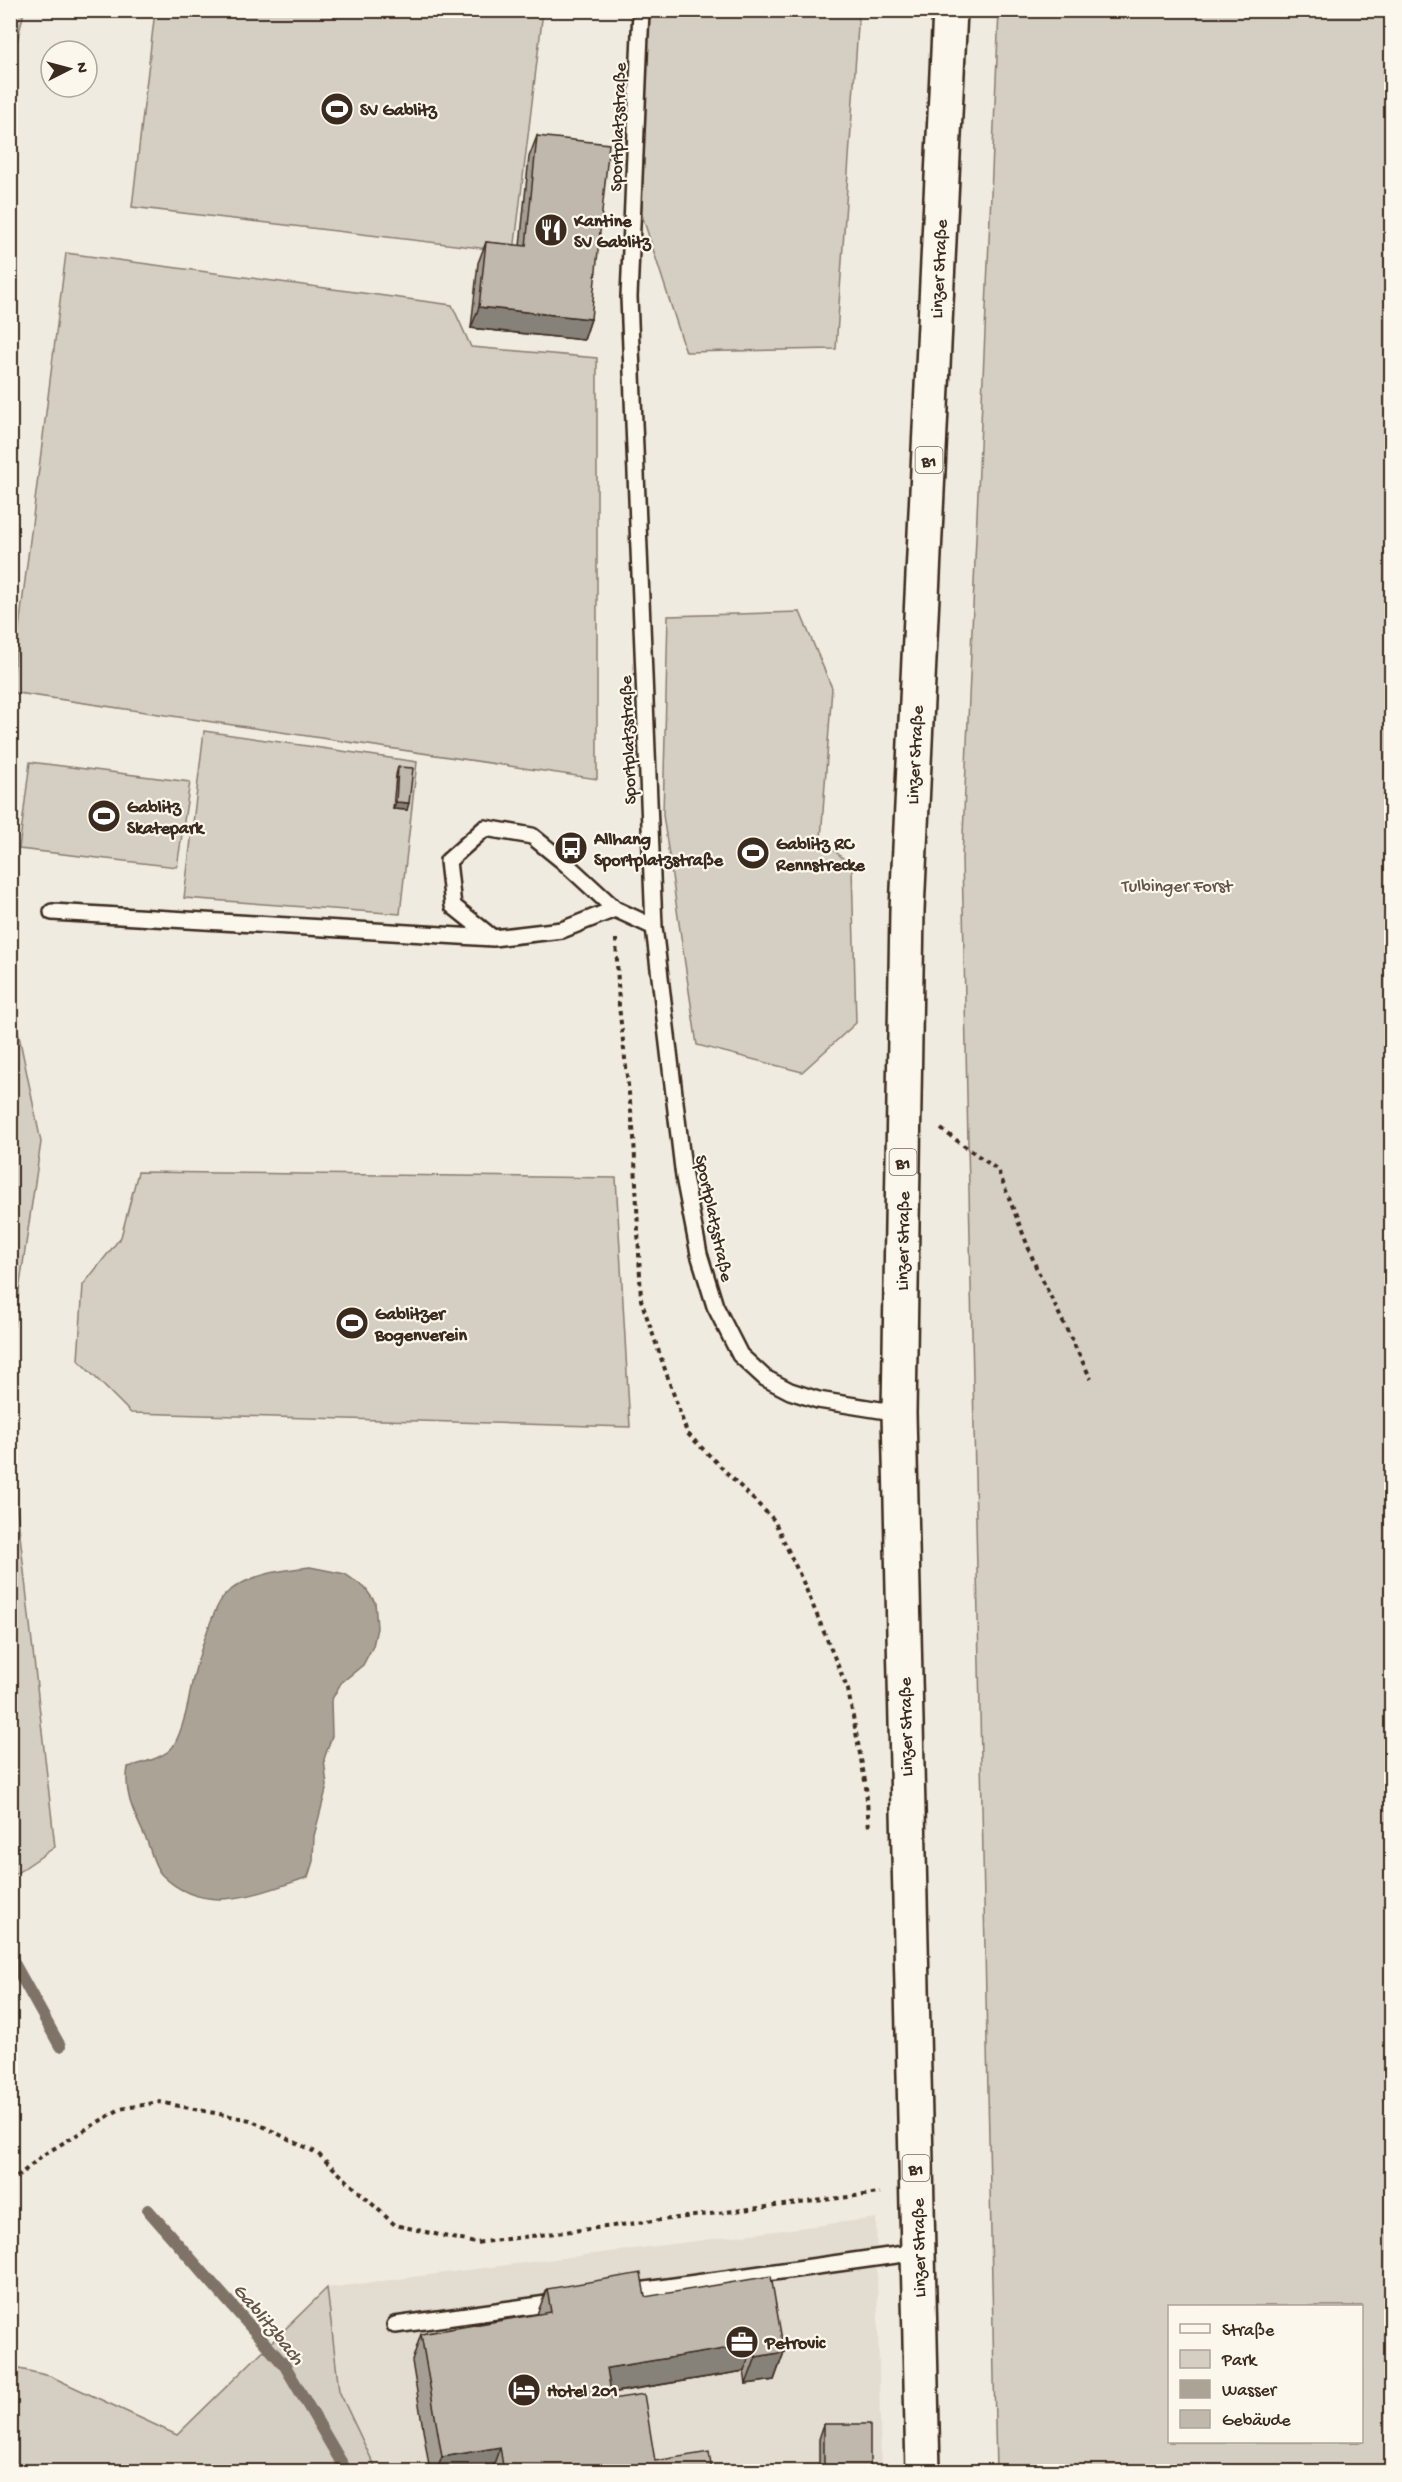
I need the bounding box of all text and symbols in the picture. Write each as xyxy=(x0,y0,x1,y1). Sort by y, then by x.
north arrow xyxy=(39,39,99,99)
text: N xyxy=(70,62,90,75)
street label: Sportplatzstraße xyxy=(607,62,632,192)
sports icon: SV Gablitz xyxy=(319,91,355,127)
place label: SV Gablitz xyxy=(360,101,438,122)
restaurant icon: Kantine SV Gablitz xyxy=(533,212,569,248)
place label: Kantine SV Gablitz xyxy=(573,212,652,254)
street label: Linzer Straße xyxy=(927,218,954,319)
road number: B1 xyxy=(916,447,942,473)
street label: Sportplatzstraße xyxy=(617,674,642,805)
street label: Linzer Straße xyxy=(903,704,930,805)
sports icon: Gablitz Skatepark xyxy=(86,798,122,834)
place label: Gablitz Skatepark xyxy=(127,798,205,840)
bus stop icon: Allhang Sportplatzstraße xyxy=(553,830,589,866)
place label: Allhang Sportplatzstraße xyxy=(593,830,724,872)
sports icon: Gablitz RC Rennstrecke xyxy=(735,835,771,871)
place label: Gablitz RC Rennstrecke xyxy=(775,835,866,877)
park label: Tulbinger Forst xyxy=(1121,877,1234,898)
road number: B1 xyxy=(890,1149,916,1175)
street label: Sportplatzstraße xyxy=(689,1153,736,1284)
street label: Linzer Straße xyxy=(893,1191,916,1291)
sports icon: Gablitzer Bogenverein xyxy=(334,1305,370,1341)
place label: Gablitzer Bogenverein xyxy=(374,1305,467,1347)
street label: Linzer Straße xyxy=(896,1676,919,1777)
road number: B1 xyxy=(902,2155,930,2181)
street label: Linzer Straße xyxy=(909,2197,932,2298)
water label: Gablitzbach xyxy=(227,2280,308,2371)
legend xyxy=(1168,2305,1363,2443)
text: Straße xyxy=(1222,2321,1275,2342)
office icon: Petrovic xyxy=(724,2324,760,2360)
place label: Petrovic xyxy=(764,2334,826,2355)
text: Park xyxy=(1221,2351,1258,2372)
hotel icon: Hotel 201 xyxy=(506,2372,542,2408)
text: Wasser xyxy=(1222,2381,1278,2402)
place label: Hotel 201 xyxy=(547,2382,618,2403)
text: Gebäude xyxy=(1222,2411,1291,2432)

